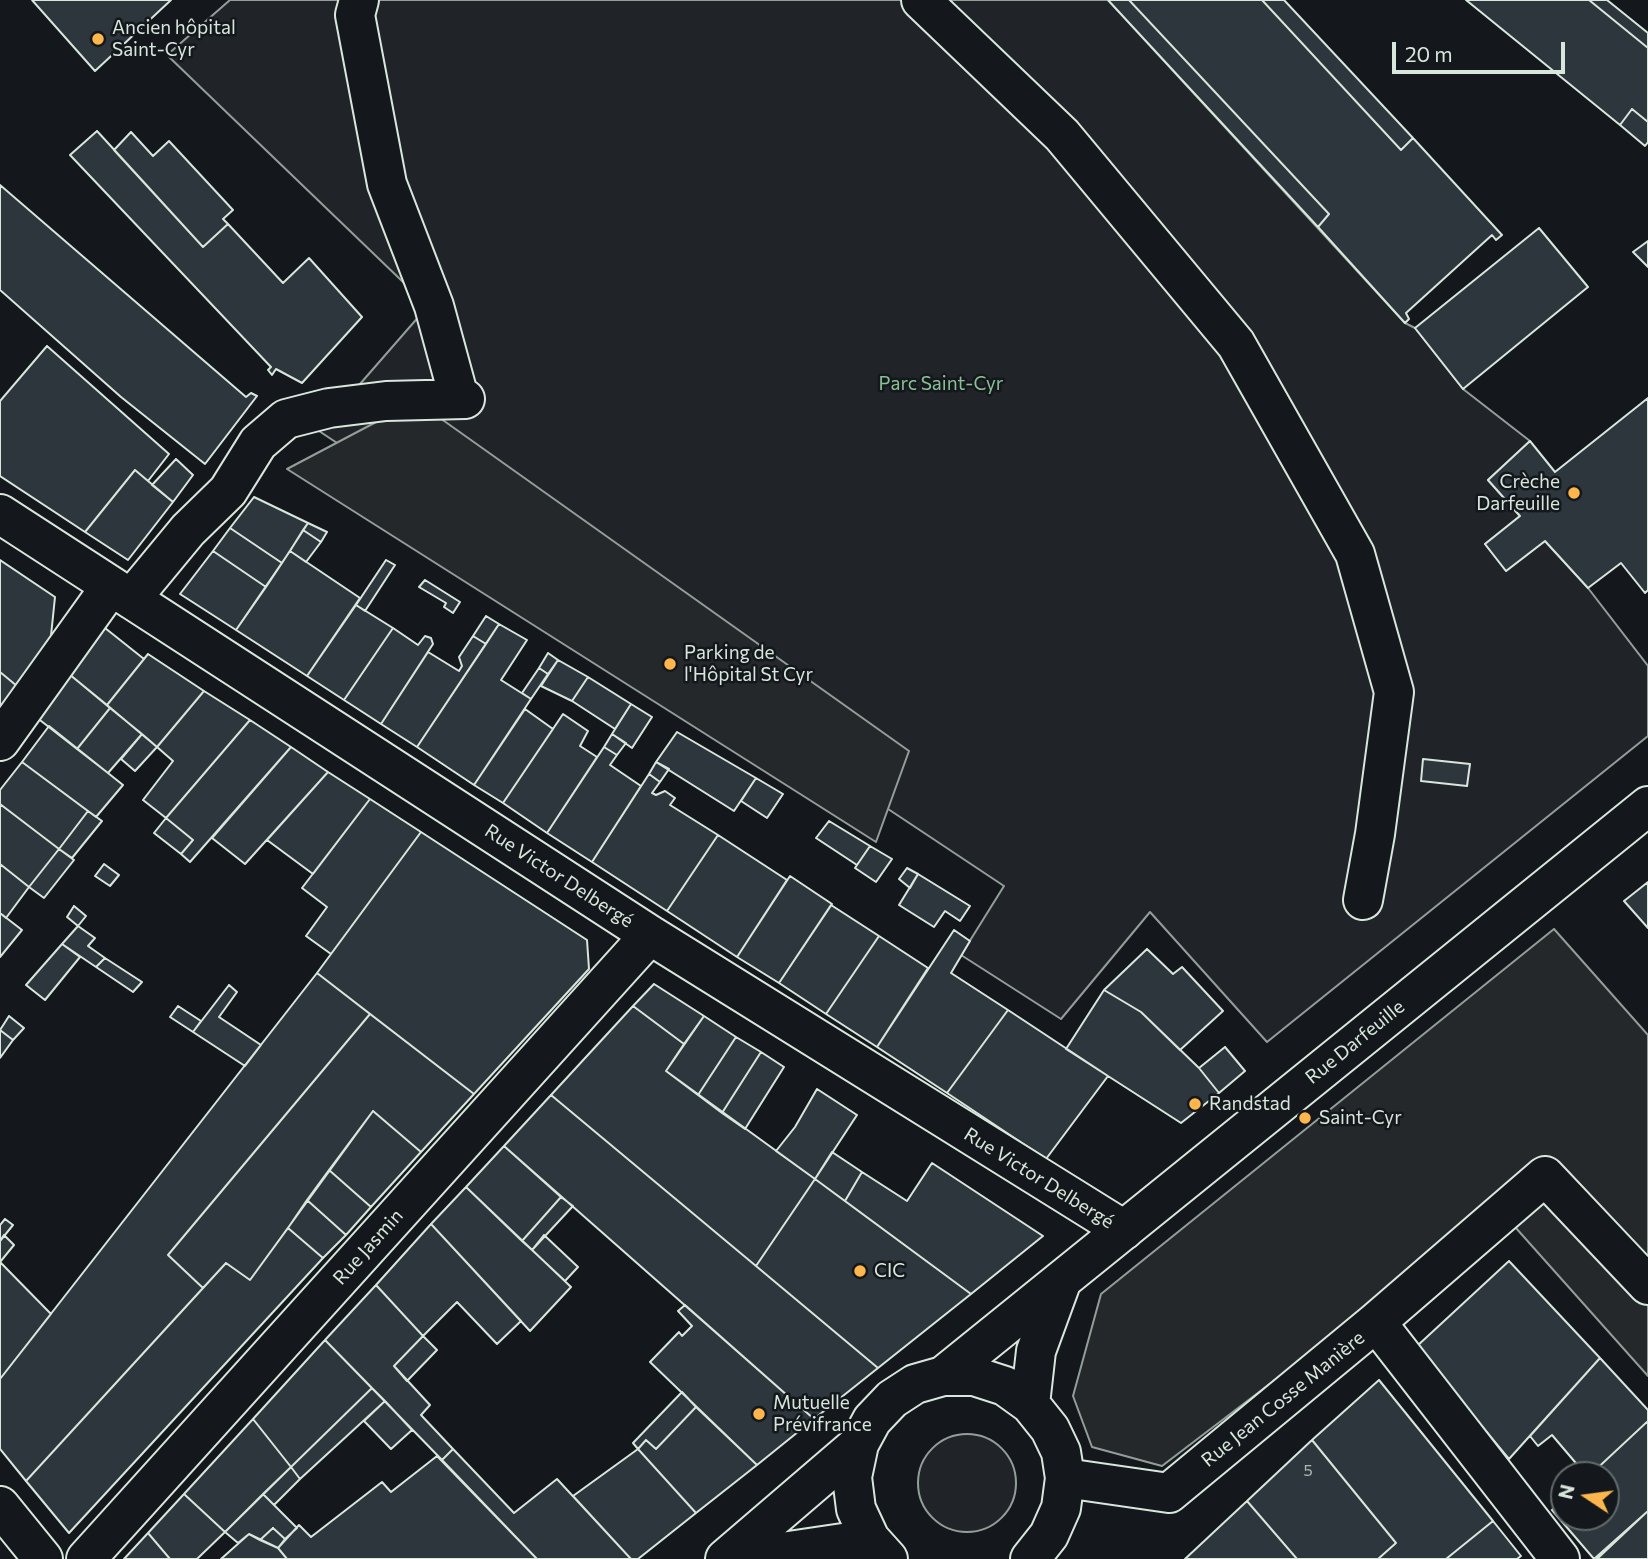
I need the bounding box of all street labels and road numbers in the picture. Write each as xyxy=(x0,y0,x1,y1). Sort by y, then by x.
street label: Rue Victor Delbergé xyxy=(481,820,637,932)
street label: Rue Darfeuille xyxy=(1301,995,1409,1089)
street label: Rue Victor Delbergé xyxy=(960,1123,1118,1233)
street label: Rue Jasmin xyxy=(328,1205,408,1289)
street label: Rue Jean Cosse Manière xyxy=(1197,1326,1369,1472)

